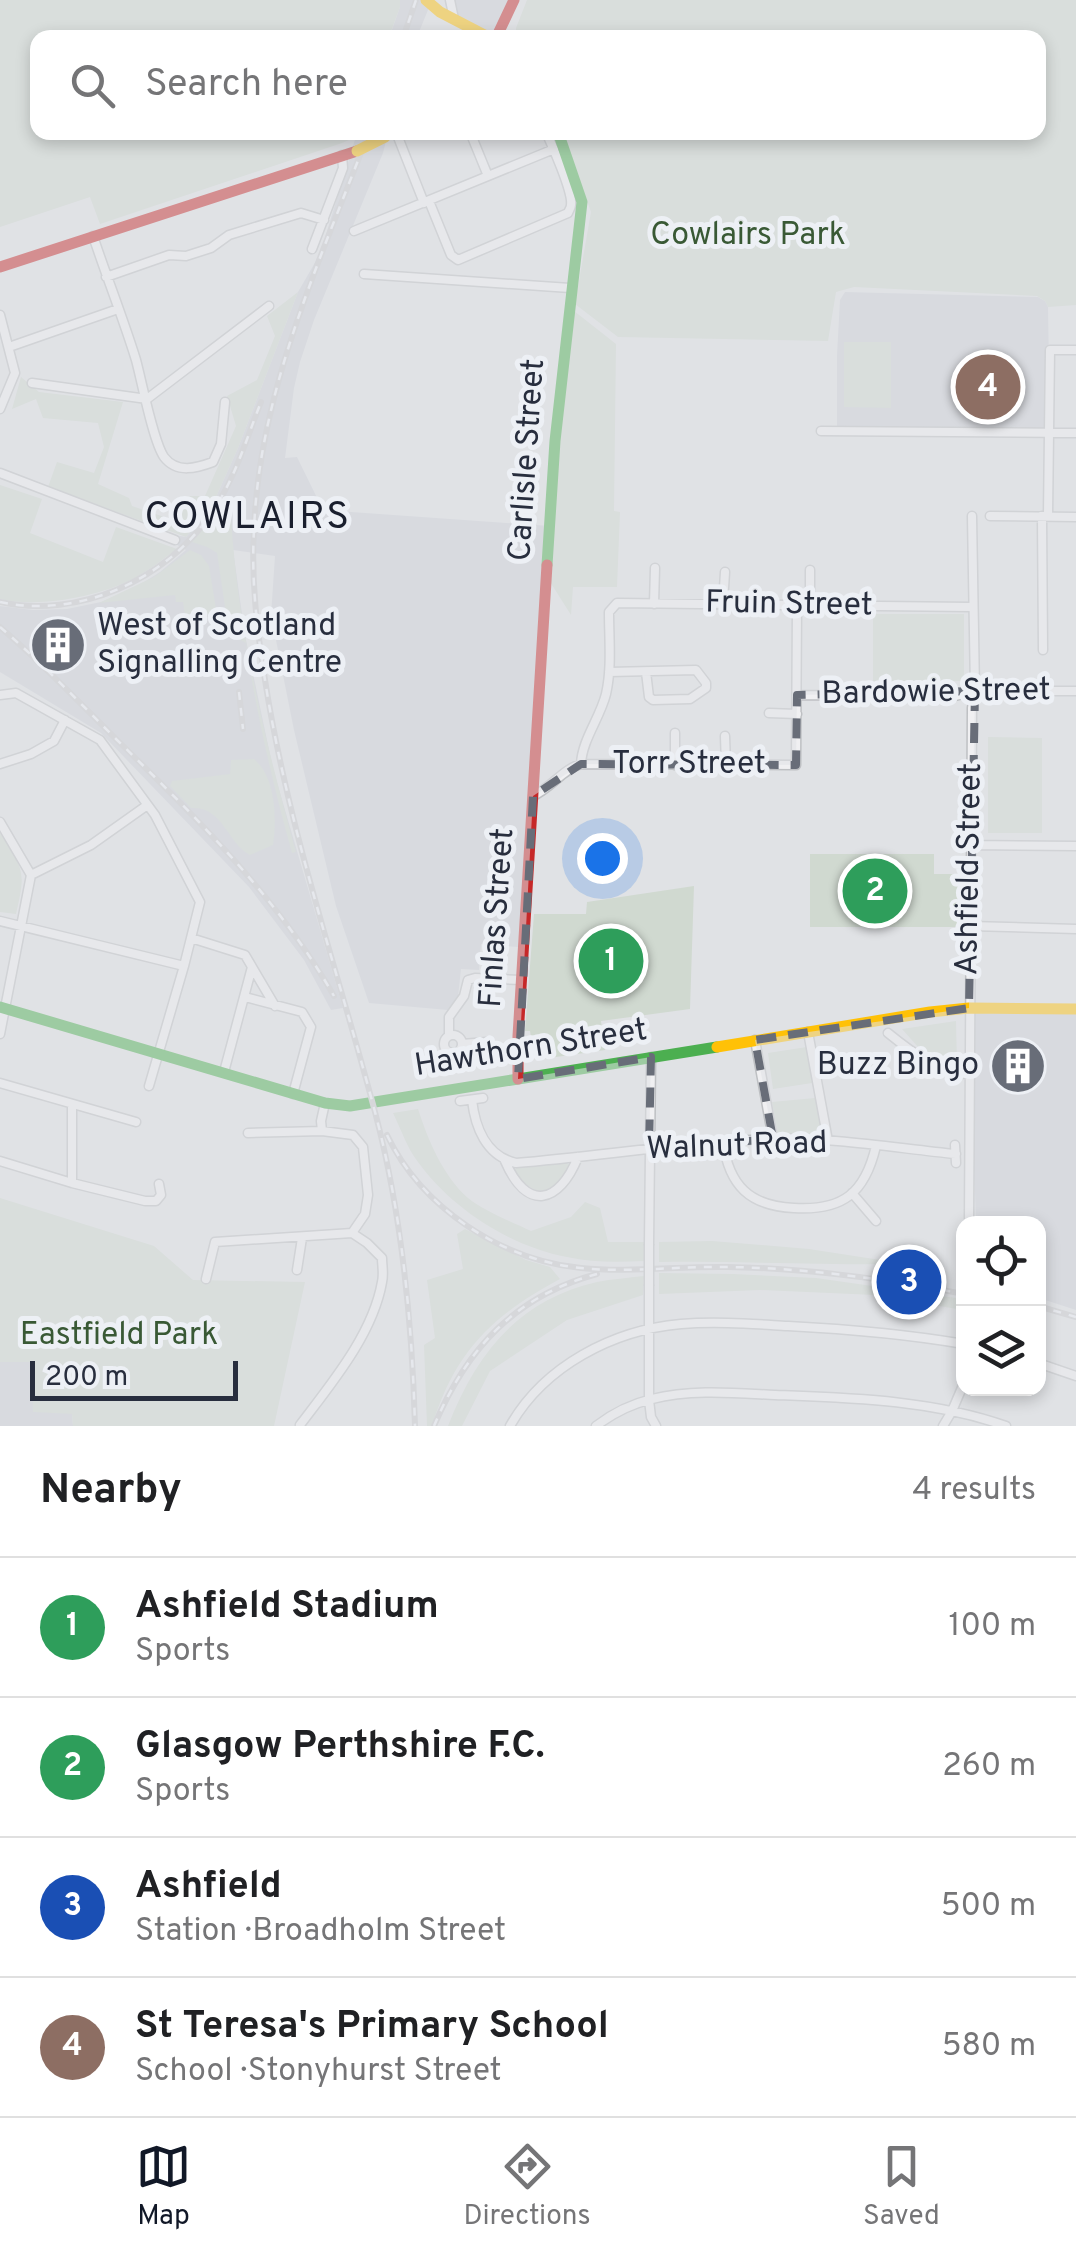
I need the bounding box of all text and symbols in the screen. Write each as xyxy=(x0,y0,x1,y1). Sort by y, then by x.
search box xyxy=(30,30,1046,140)
icon: search xyxy=(65,58,120,113)
text: Search here xyxy=(145,61,348,110)
park label: Cowlairs Park xyxy=(650,216,846,256)
pin: 4 xyxy=(956,350,1020,424)
street label: Carlisle Street xyxy=(501,357,555,563)
district label: COWLAIRS xyxy=(145,494,351,543)
street label: Fruin Street xyxy=(705,584,873,626)
place label: West of Scotland Signalling Centre xyxy=(97,607,342,684)
building icon: West of Scotland Signalling Centre xyxy=(28,615,88,675)
street label: Bardowie Street xyxy=(821,671,1051,715)
street label: Torr Street xyxy=(612,745,766,785)
street label: Ashfield Street xyxy=(948,762,992,976)
street label: Finlas Street xyxy=(472,827,524,1009)
your location xyxy=(577,833,628,884)
pin: 2 xyxy=(842,854,908,928)
pin: 1 xyxy=(578,924,644,998)
street label: Hawthorn Street xyxy=(412,1011,650,1087)
building icon: Buzz Bingo xyxy=(988,1036,1048,1096)
place label: Buzz Bingo xyxy=(817,1046,979,1086)
street label: Walnut Road xyxy=(646,1124,828,1170)
map controls xyxy=(956,1216,1046,1396)
button: locate xyxy=(956,1216,1046,1306)
pin: 3 xyxy=(876,1244,942,1320)
button: layers xyxy=(956,1306,1046,1396)
park label: Eastfield Park xyxy=(20,1316,218,1356)
scale bar xyxy=(30,1356,238,1400)
text: 200 m xyxy=(45,1360,128,1396)
text: Nearby xyxy=(40,1465,182,1518)
text: 4 results xyxy=(912,1471,1036,1511)
text: Ashfield Stadium xyxy=(135,1583,439,1632)
text: 1 xyxy=(66,1607,79,1647)
text: 100 m xyxy=(949,1607,1036,1647)
text: Sports xyxy=(135,1632,230,1672)
text: Glasgow Perthshire F.C. xyxy=(135,1723,545,1772)
text: 2 xyxy=(63,1747,82,1787)
text: 260 m xyxy=(942,1747,1036,1787)
text: Sports xyxy=(135,1772,230,1812)
text: Ashfield xyxy=(135,1863,282,1912)
text: 3 xyxy=(63,1887,82,1927)
text: 500 m xyxy=(941,1887,1036,1927)
text: Station · Broadholm Street xyxy=(135,1912,506,1952)
text: St Teresa's Primary School xyxy=(135,2003,609,2052)
text: 4 xyxy=(62,2027,83,2067)
text: 580 m xyxy=(942,2027,1036,2067)
text: School · Stonyhurst Street xyxy=(135,2052,502,2092)
tab: Map xyxy=(136,2139,191,2235)
tab: Directions xyxy=(463,2139,591,2235)
tab: Saved xyxy=(863,2139,940,2235)

